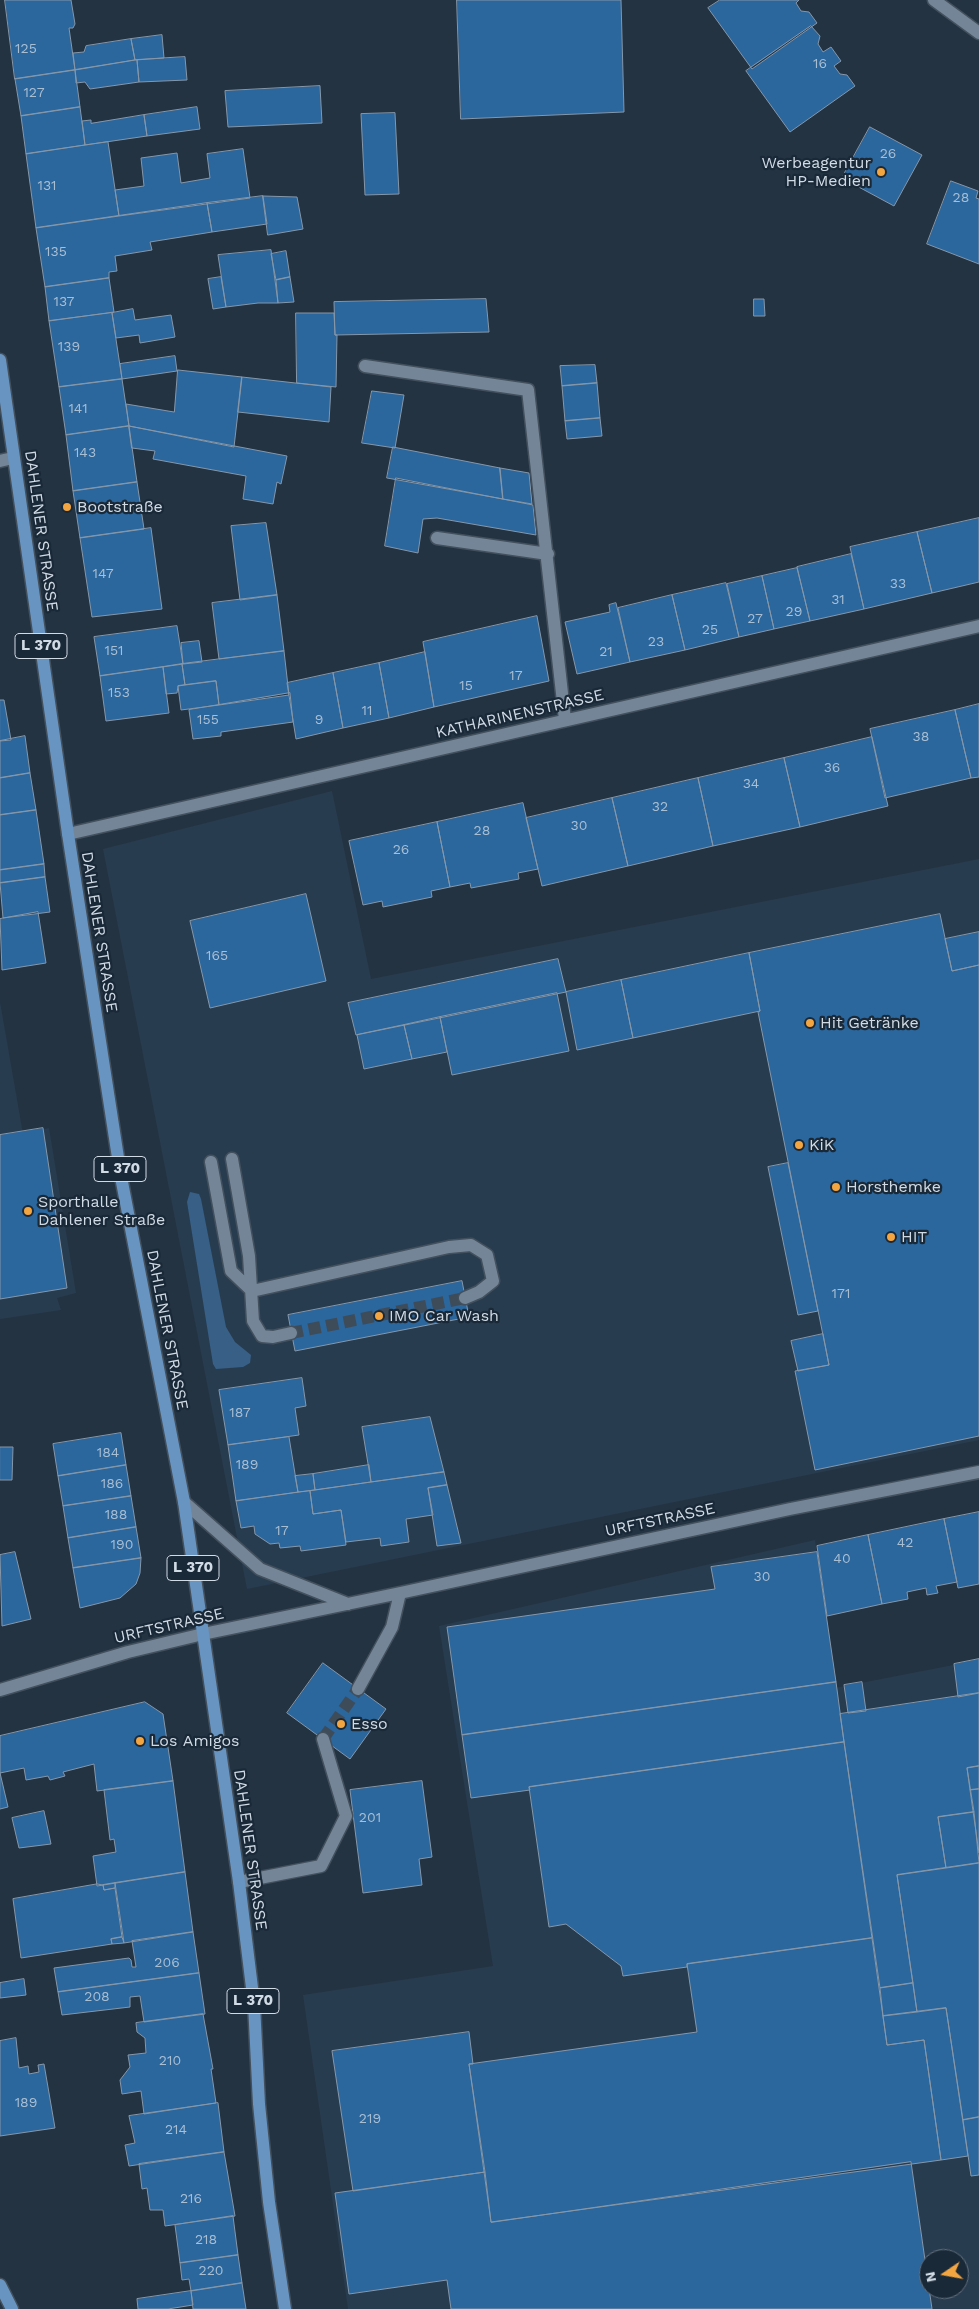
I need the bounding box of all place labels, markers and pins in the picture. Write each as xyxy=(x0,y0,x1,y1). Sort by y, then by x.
place label: Werbeagentur HP-Medien xyxy=(761,153,871,191)
marker: Werbeagentur HP-Medien xyxy=(875,166,887,178)
place label: Bootstraße xyxy=(77,497,163,517)
marker: Bootstraße xyxy=(61,501,73,513)
place label: Hit Getränke xyxy=(820,1013,919,1033)
marker: Hit Getränke xyxy=(804,1017,816,1029)
place label: KiK xyxy=(809,1135,834,1155)
marker: KiK xyxy=(793,1139,805,1151)
place label: Horsthemke xyxy=(846,1177,941,1197)
marker: Horsthemke xyxy=(830,1181,842,1193)
place label: Sporthalle Dahlener Straße xyxy=(38,1192,165,1230)
marker: Sporthalle Dahlener Straße xyxy=(22,1205,34,1217)
place label: HIT xyxy=(901,1227,927,1247)
marker: HIT xyxy=(885,1231,897,1243)
place label: IMO Car Wash xyxy=(389,1306,499,1326)
marker: IMO Car Wash xyxy=(373,1310,385,1322)
place label: Esso xyxy=(351,1714,388,1734)
marker: Esso xyxy=(335,1718,347,1730)
place label: Los Amigos xyxy=(150,1731,239,1751)
marker: Los Amigos xyxy=(134,1735,146,1747)

